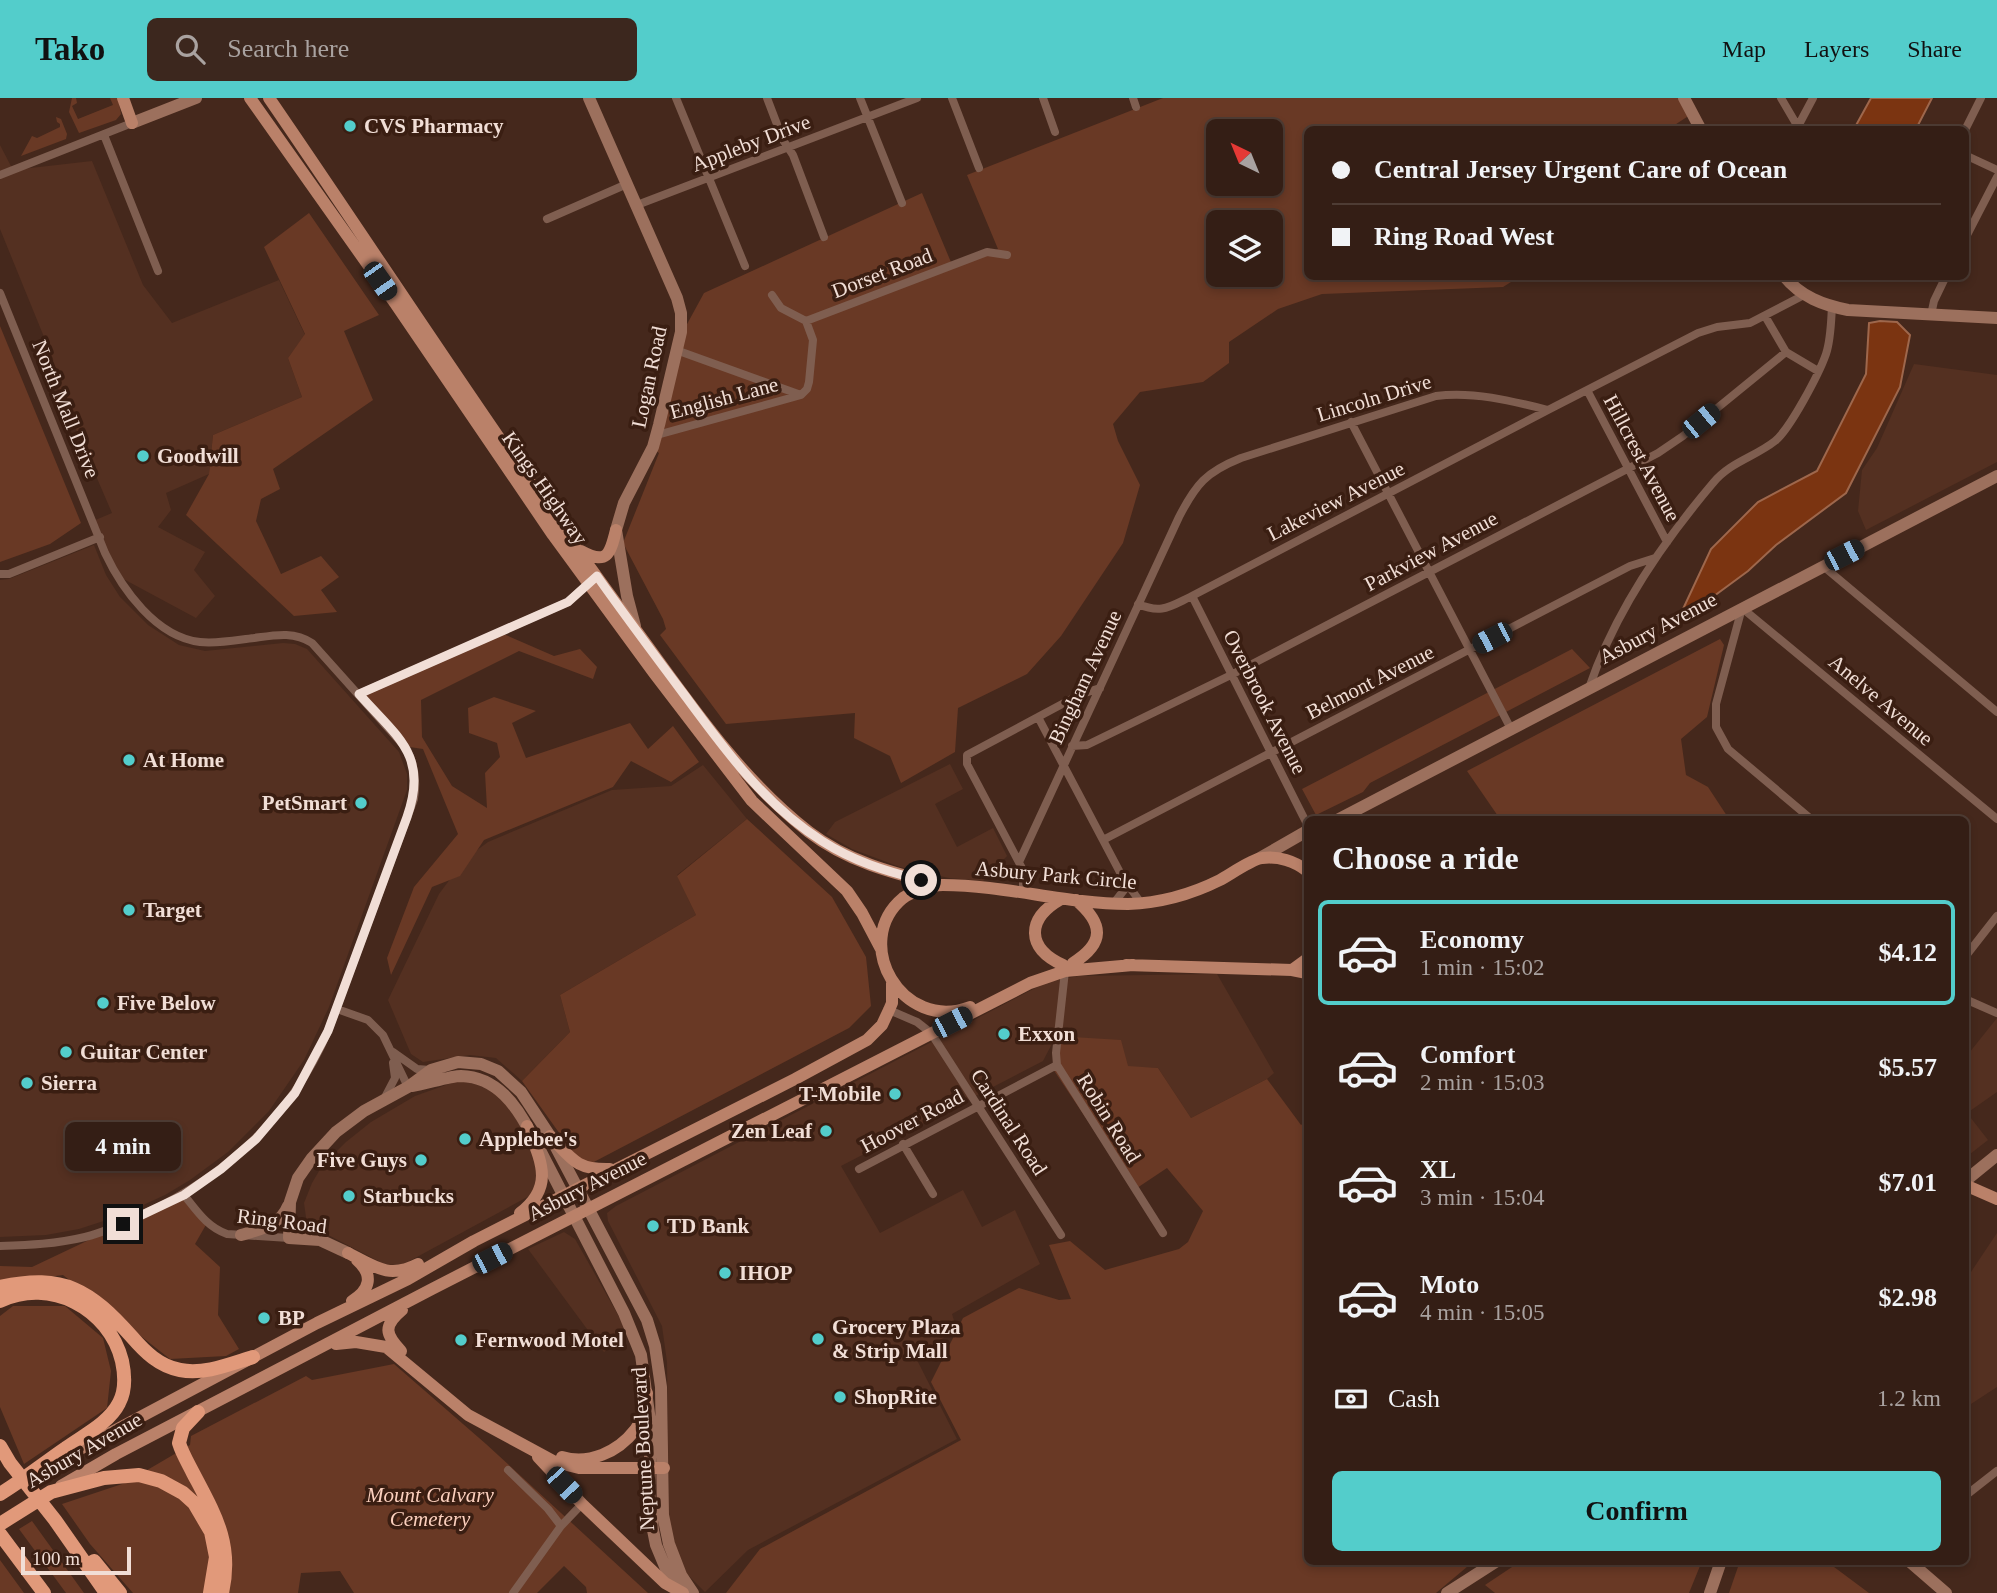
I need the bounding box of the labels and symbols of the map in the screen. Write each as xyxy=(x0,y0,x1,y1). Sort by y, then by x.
street label: Appleby Drive xyxy=(688,109,814,177)
place label: CVS Pharmacy xyxy=(364,114,504,138)
marker: CVS Pharmacy xyxy=(342,118,358,134)
north arrow xyxy=(1206,119,1283,196)
street label: Dorset Road xyxy=(828,243,936,303)
car xyxy=(360,258,401,304)
street label: Logan Road xyxy=(627,324,672,430)
street label: North Mall Drive xyxy=(27,336,105,482)
street label: Lincoln Drive xyxy=(1314,369,1434,427)
street label: English Lane xyxy=(667,372,781,424)
street label: Hillcrest Avenue xyxy=(1599,390,1685,526)
car xyxy=(1679,400,1724,442)
street label: Kings Highway xyxy=(497,427,593,550)
place label: Goodwill xyxy=(157,444,239,468)
marker: Goodwill xyxy=(135,448,151,464)
street label: Lakeview Avenue xyxy=(1263,456,1409,546)
street label: Parkview Avenue xyxy=(1360,506,1502,596)
car xyxy=(1821,536,1868,574)
street label: Asbury Avenue xyxy=(1595,587,1721,669)
street label: Bingham Avenue xyxy=(1044,606,1126,748)
car xyxy=(1469,619,1516,657)
street label: Overbrook Avenue xyxy=(1218,626,1312,778)
street label: Belmont Avenue xyxy=(1302,639,1438,725)
street label: Anelve Avenue xyxy=(1824,650,1938,750)
place label: At Home xyxy=(143,748,224,772)
marker: At Home xyxy=(121,752,137,768)
place label: PetSmart xyxy=(262,791,347,815)
marker: PetSmart xyxy=(353,795,369,811)
street label: Asbury Park Circle xyxy=(974,856,1138,894)
route start xyxy=(905,864,937,896)
place label: Target xyxy=(143,898,202,922)
marker: Target xyxy=(121,902,137,918)
place label: Five Below xyxy=(117,991,216,1015)
marker: Five Below xyxy=(95,995,111,1011)
car xyxy=(929,1003,976,1041)
place label: Exxon xyxy=(1018,1022,1076,1046)
marker: Exxon xyxy=(996,1026,1012,1042)
place label: Guitar Center xyxy=(80,1040,207,1064)
marker: Guitar Center xyxy=(58,1044,74,1060)
street label: Cardinal Road xyxy=(966,1064,1053,1180)
street label: Robin Road xyxy=(1072,1069,1146,1168)
place label: Sierra xyxy=(41,1071,97,1095)
marker: Sierra xyxy=(19,1075,35,1091)
place label: T-Mobile xyxy=(799,1082,881,1106)
street label: Hoover Road xyxy=(857,1084,968,1158)
marker: T-Mobile xyxy=(887,1086,903,1102)
place label: Zen Leaf xyxy=(731,1119,813,1143)
callout: 4 min xyxy=(65,1122,181,1172)
marker: Zen Leaf xyxy=(818,1123,834,1139)
place label: Applebee's xyxy=(479,1127,577,1151)
marker: Applebee's xyxy=(457,1131,473,1147)
street label: Asbury Avenue xyxy=(524,1146,650,1226)
place label: Five Guys xyxy=(317,1148,407,1172)
marker: Five Guys xyxy=(413,1152,429,1168)
place label: Starbucks xyxy=(363,1184,454,1208)
marker: Starbucks xyxy=(341,1188,357,1204)
street label: Ring Road xyxy=(236,1204,329,1238)
route end xyxy=(107,1208,139,1240)
place label: TD Bank xyxy=(667,1214,750,1238)
marker: TD Bank xyxy=(645,1218,661,1234)
car xyxy=(469,1239,516,1277)
place label: IHOP xyxy=(739,1261,793,1285)
marker: IHOP xyxy=(717,1265,733,1281)
place label: BP xyxy=(278,1306,305,1330)
marker: BP xyxy=(256,1310,272,1326)
place label: Grocery Plaza & Strip Mall xyxy=(832,1315,961,1363)
place label: Fernwood Motel xyxy=(475,1328,624,1352)
marker: Grocery Plaza & Strip Mall xyxy=(810,1331,826,1347)
marker: Fernwood Motel xyxy=(453,1332,469,1348)
street label: Neptune Boulevard xyxy=(627,1366,659,1531)
place label: ShopRite xyxy=(854,1385,937,1409)
marker: ShopRite xyxy=(832,1389,848,1405)
street label: Asbury Avenue xyxy=(22,1407,146,1493)
car xyxy=(542,1462,587,1508)
park label: Mount Calvary Cemetery xyxy=(365,1483,495,1531)
scale bar xyxy=(21,1544,131,1576)

